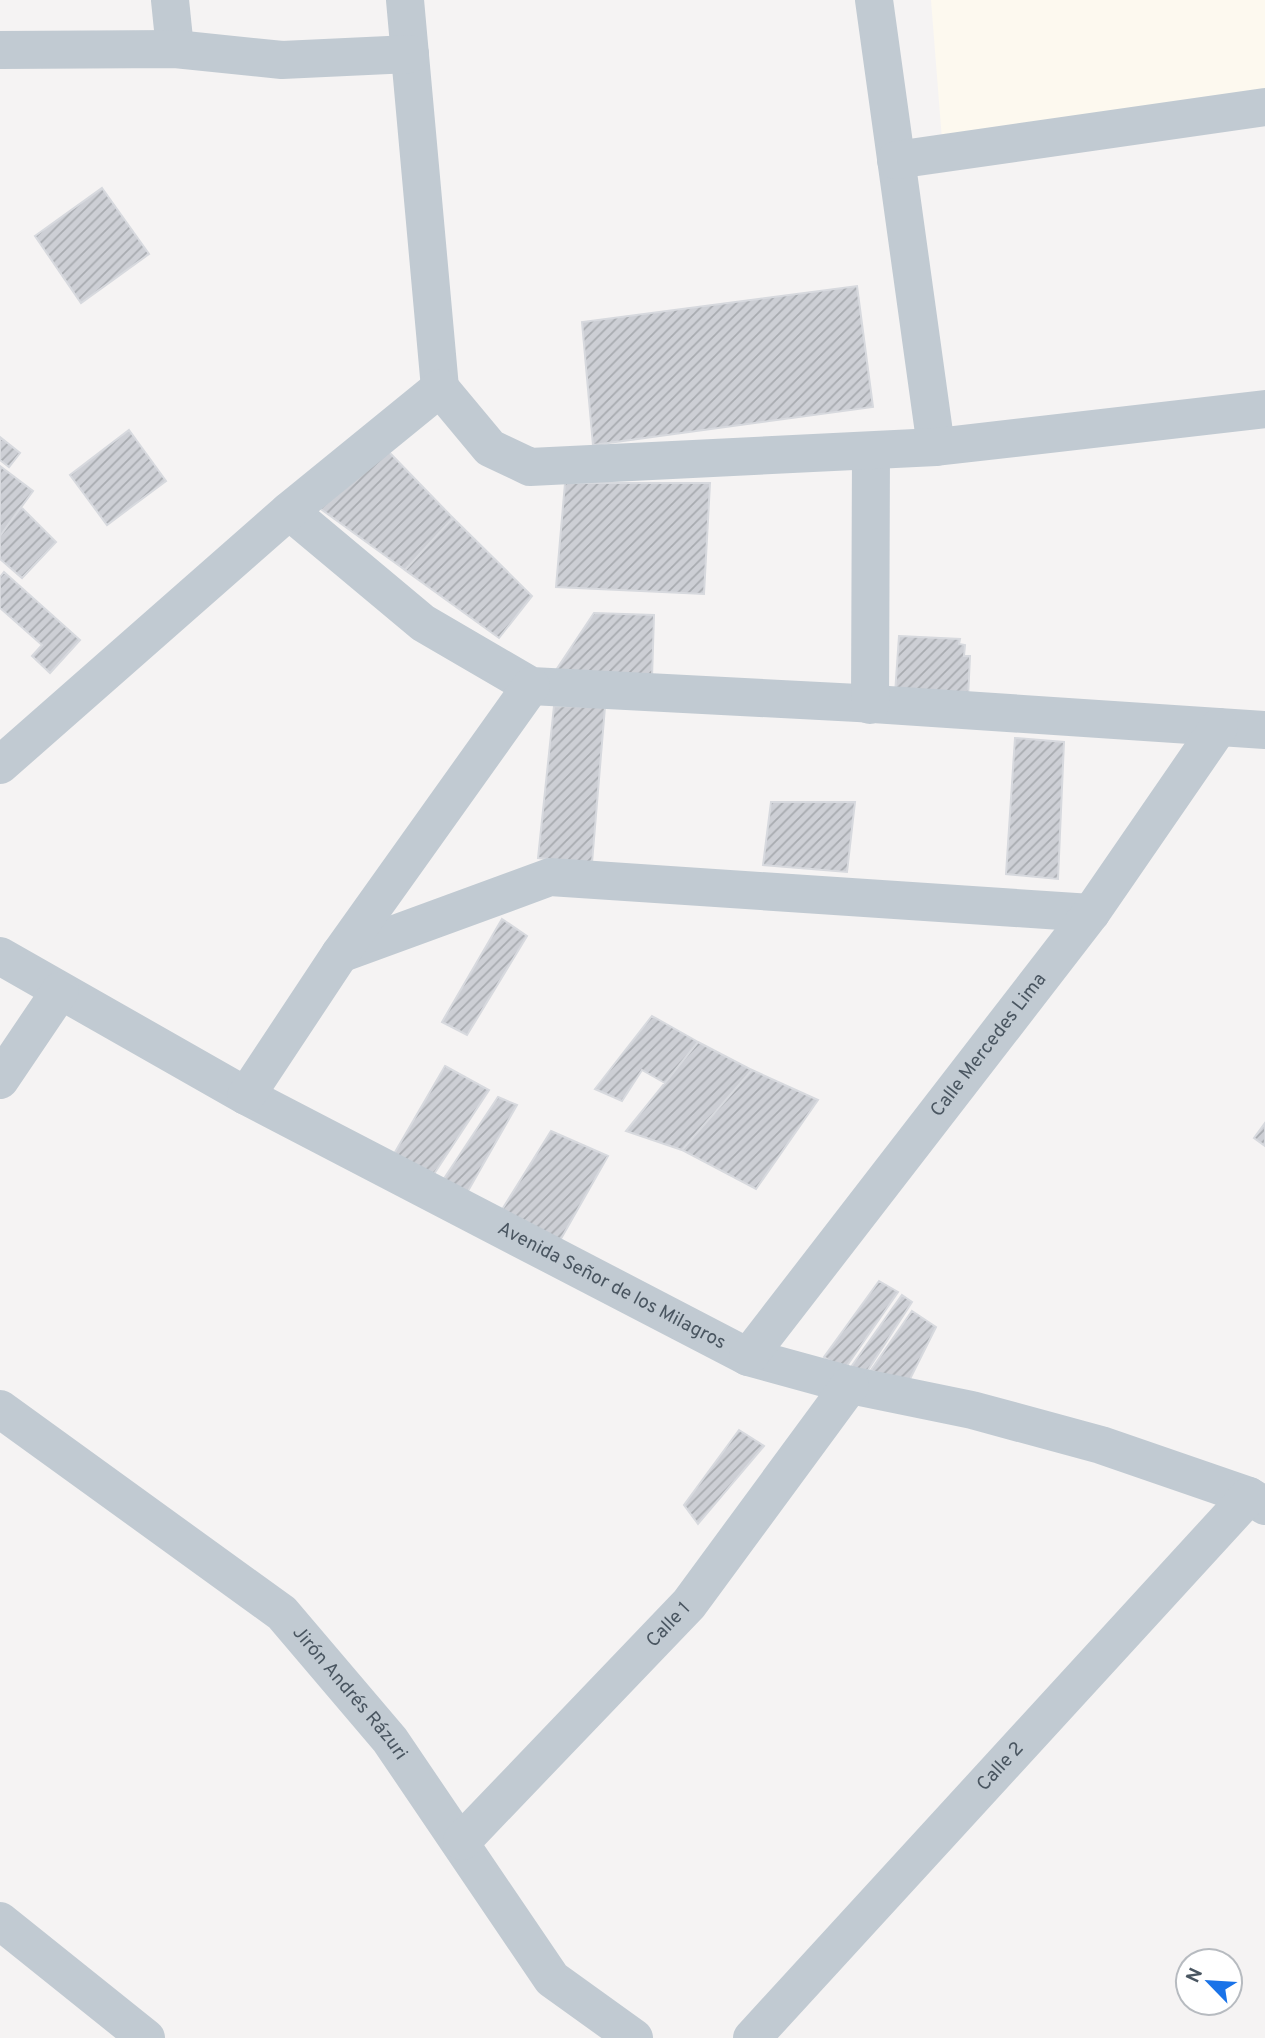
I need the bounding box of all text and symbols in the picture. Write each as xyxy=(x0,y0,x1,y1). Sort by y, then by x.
street label: Calle Mercedes Lima xyxy=(926,968,1052,1122)
street label: Avenida Señor de los Milagros xyxy=(493,1217,730,1355)
street label: Calle 1 xyxy=(641,1597,696,1653)
street label: Jirón Andrés Rázuri xyxy=(287,1621,412,1765)
street label: Calle 2 xyxy=(972,1737,1029,1796)
north arrow xyxy=(1174,1947,1244,2017)
text: N xyxy=(1182,1964,1209,1987)

